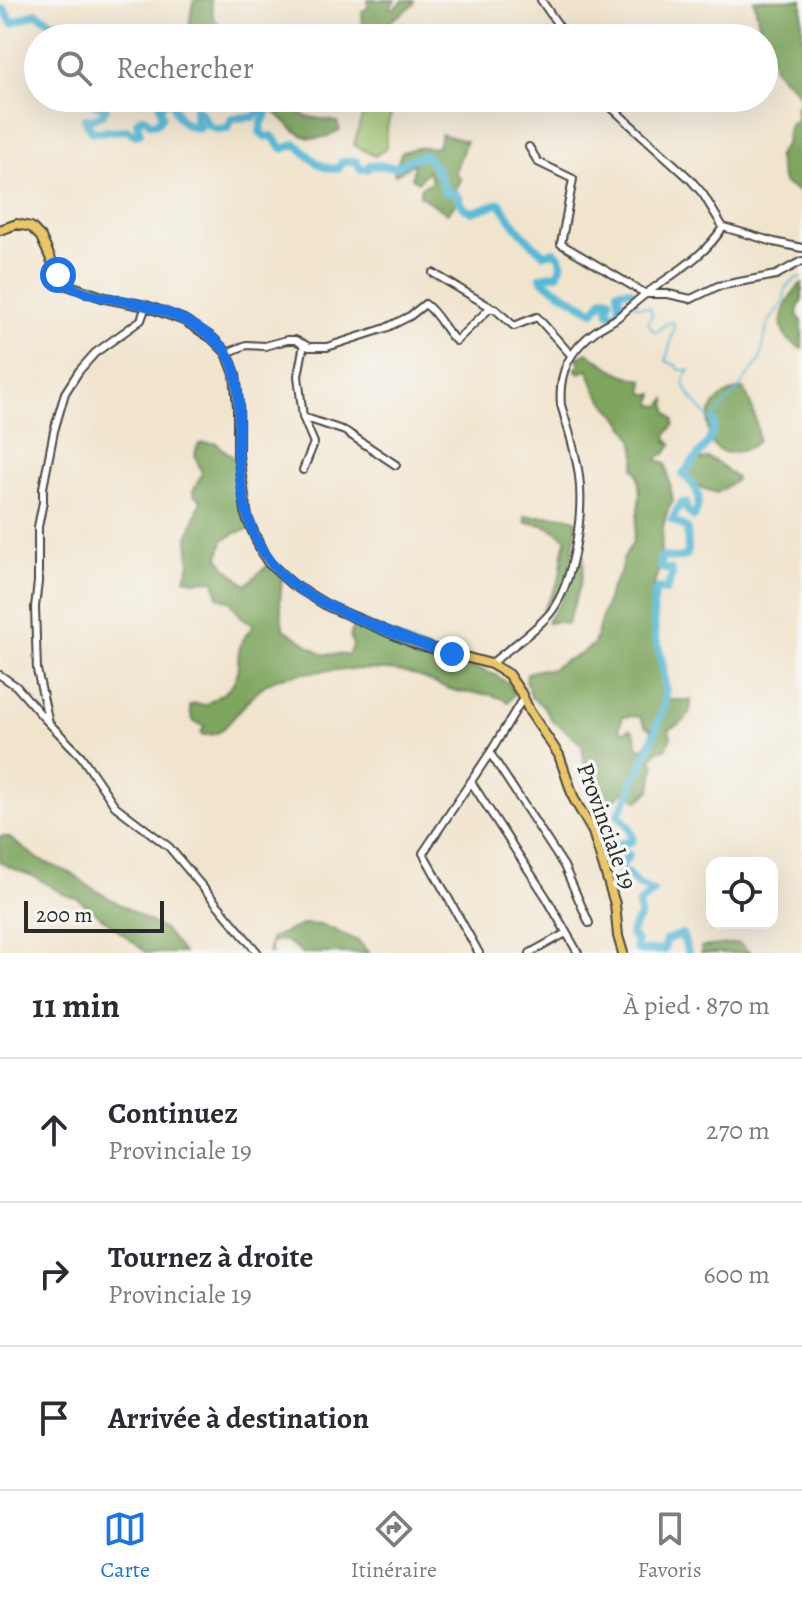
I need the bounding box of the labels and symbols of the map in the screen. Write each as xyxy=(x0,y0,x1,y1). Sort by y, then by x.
route start xyxy=(40,257,76,293)
route end xyxy=(434,636,470,672)
street label: Provinciale 19 xyxy=(569,758,645,894)
scale bar xyxy=(24,897,164,933)

